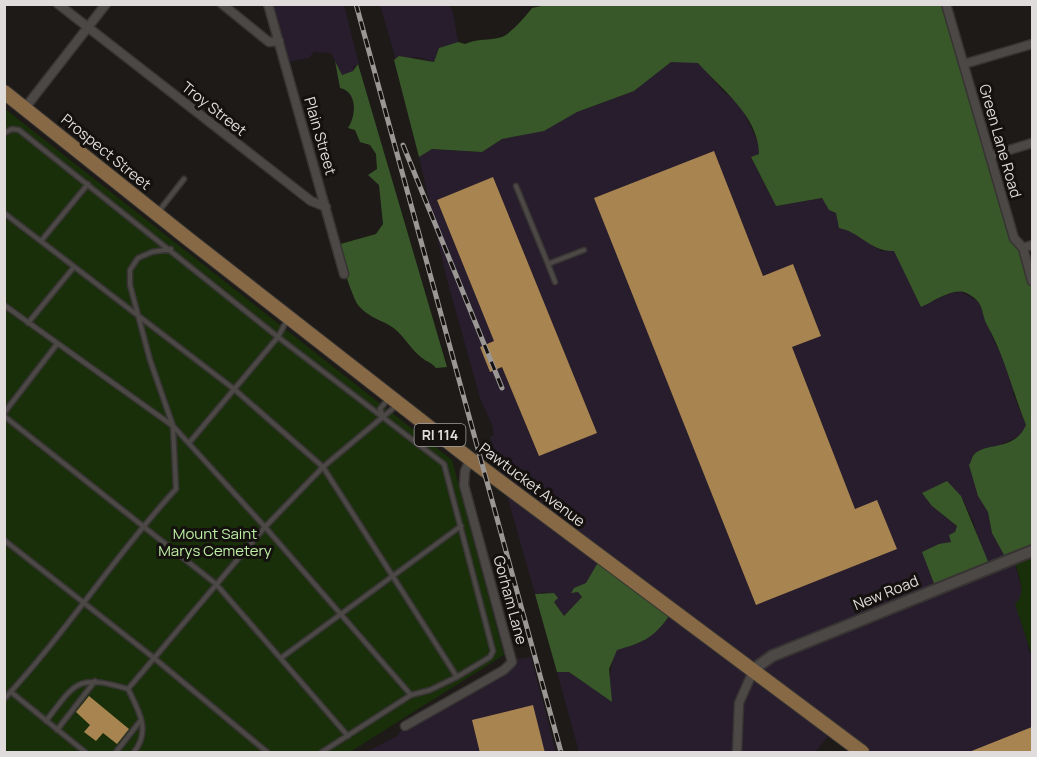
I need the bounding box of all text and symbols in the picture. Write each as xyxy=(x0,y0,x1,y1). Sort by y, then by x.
street label: Troy Street xyxy=(178,77,251,141)
street label: Green Lane Road xyxy=(974,82,1027,200)
street label: Plain Street xyxy=(299,94,342,177)
street label: Prospect Street xyxy=(57,109,156,194)
road number: RI 114 xyxy=(414,424,466,446)
street label: Pawtucket Avenue xyxy=(475,438,590,532)
park label: Mount Saint Marys Cemetery xyxy=(158,523,272,561)
street label: Gorham Lane xyxy=(489,553,533,647)
street label: New Road xyxy=(850,570,922,615)

